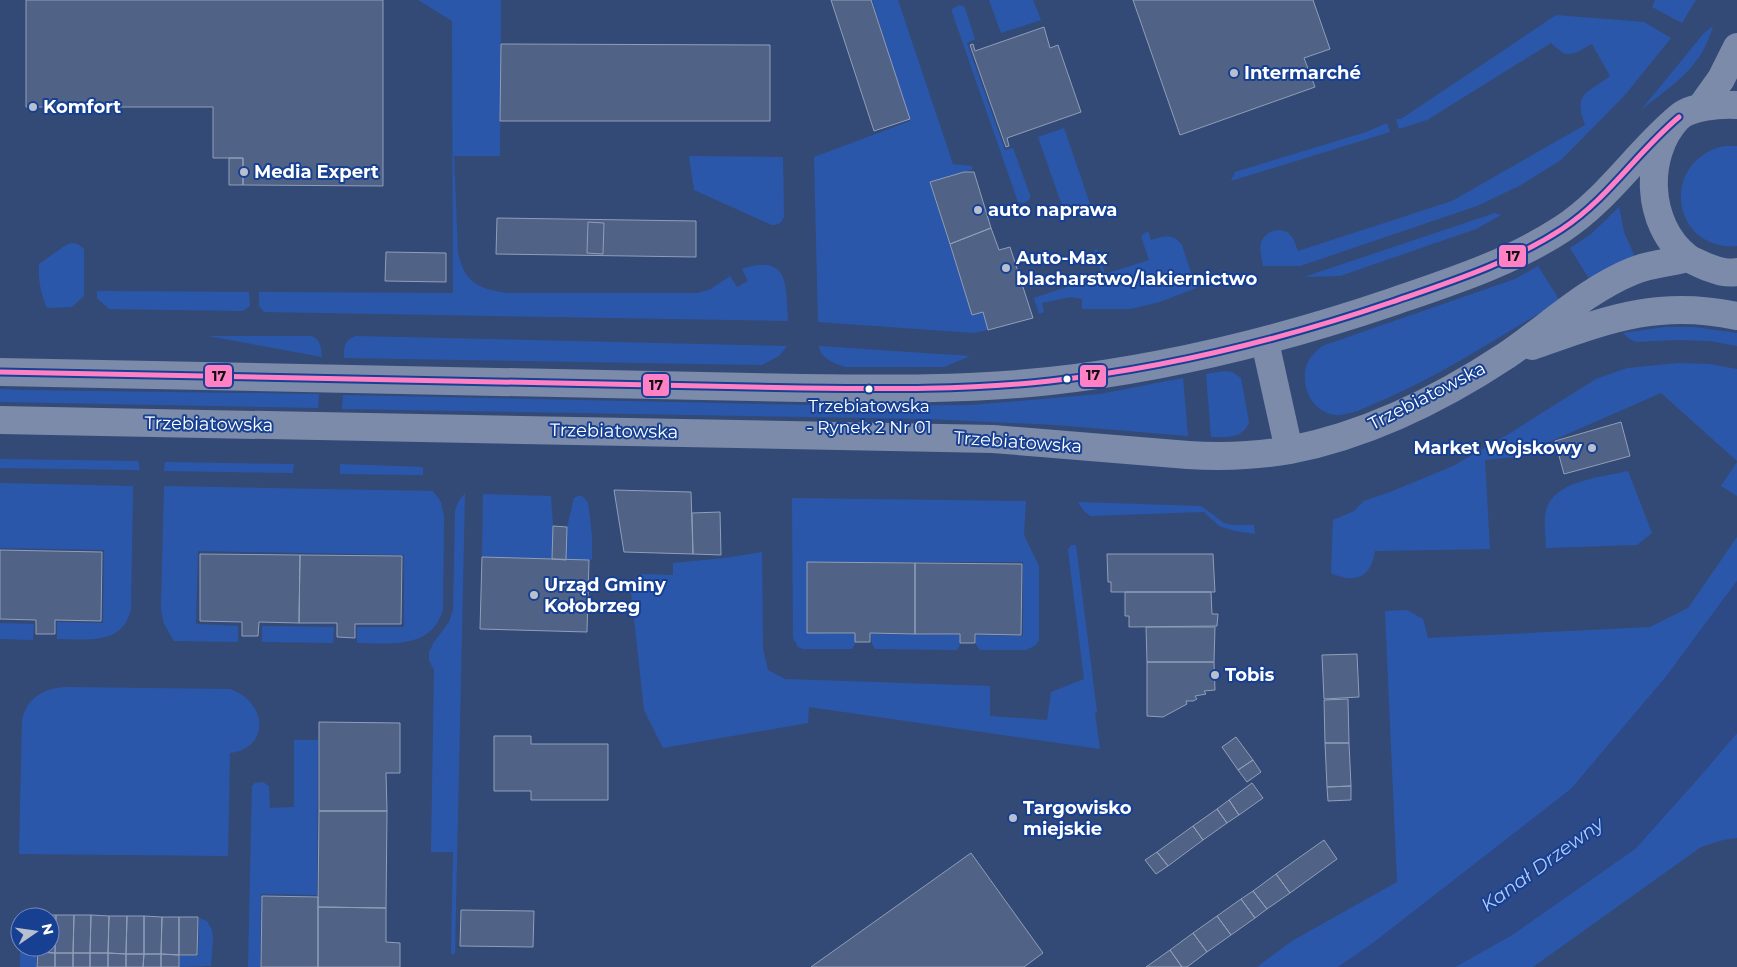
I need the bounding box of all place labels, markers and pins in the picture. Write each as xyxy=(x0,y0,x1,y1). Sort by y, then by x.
place label: Intermarché xyxy=(1244,62,1361,84)
marker: Intermarché xyxy=(1228,67,1240,79)
place label: Komfort xyxy=(43,96,121,118)
marker: Komfort xyxy=(27,101,39,113)
place label: Media Expert xyxy=(254,161,379,183)
marker: Media Expert xyxy=(238,166,250,178)
place label: auto naprawa xyxy=(988,199,1117,221)
marker: auto naprawa xyxy=(972,204,984,216)
place label: Auto-Max blacharstwo/lakiernictwo xyxy=(1015,247,1257,290)
marker: Auto-Max blacharstwo/lakiernictwo xyxy=(1000,262,1012,274)
unlabelled marker xyxy=(1062,374,1072,384)
marker: Trzebiatowska - Rynek 2 Nr 01 xyxy=(864,384,874,394)
place label: Trzebiatowska - Rynek 2 Nr 01 xyxy=(806,396,932,437)
place label: Market Wojskowy xyxy=(1413,437,1582,459)
marker: Market Wojskowy xyxy=(1586,442,1598,454)
place label: Urząd Gminy Kołobrzeg xyxy=(544,574,666,617)
marker: Urząd Gminy Kołobrzeg xyxy=(528,589,540,601)
place label: Tobis xyxy=(1225,664,1275,686)
marker: Tobis xyxy=(1209,669,1221,681)
place label: Targowisko miejskie xyxy=(1023,797,1132,840)
marker: Targowisko miejskie xyxy=(1007,812,1019,824)

